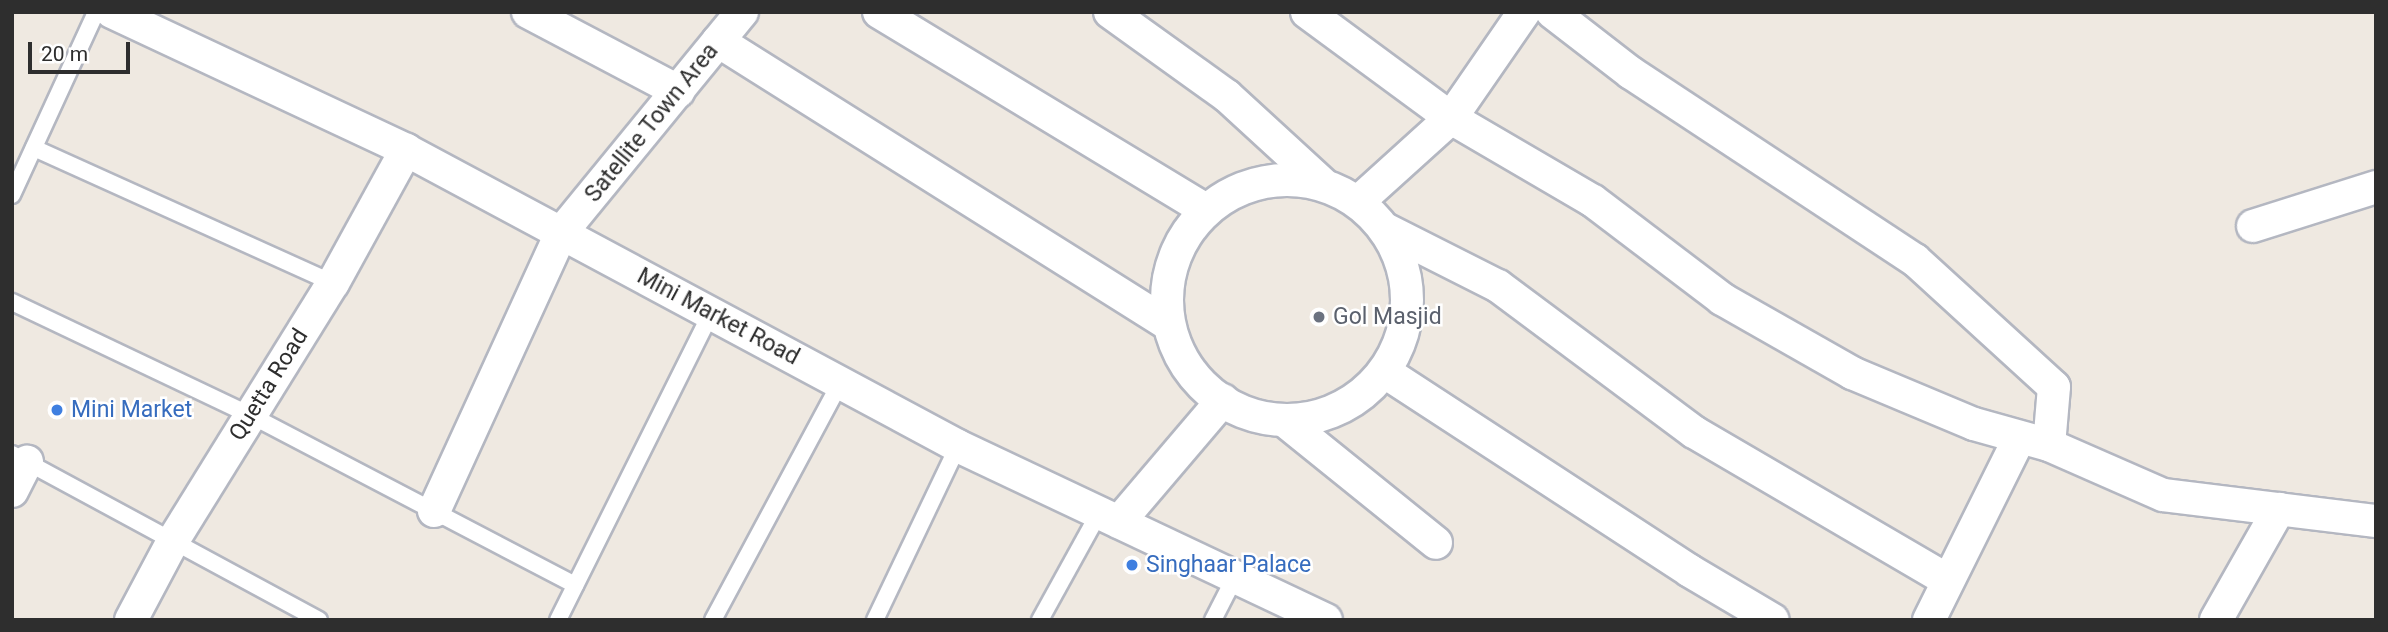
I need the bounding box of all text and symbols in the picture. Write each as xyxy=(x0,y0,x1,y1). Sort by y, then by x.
scale bar xyxy=(32,28,133,72)
street label: Satellite Town Area xyxy=(579,38,725,208)
text: 20 m xyxy=(41,42,88,66)
street label: Mini Market Road xyxy=(632,263,804,371)
place label: Gol Masjid xyxy=(1333,303,1442,331)
marker: Gol Masjid xyxy=(1311,309,1327,325)
street label: Quetta Road xyxy=(224,324,314,446)
place label: Mini Market xyxy=(71,396,192,424)
marker: Mini Market xyxy=(49,402,65,418)
place label: Singhaar Palace xyxy=(1146,551,1311,579)
marker: Singhaar Palace xyxy=(1124,557,1140,573)

